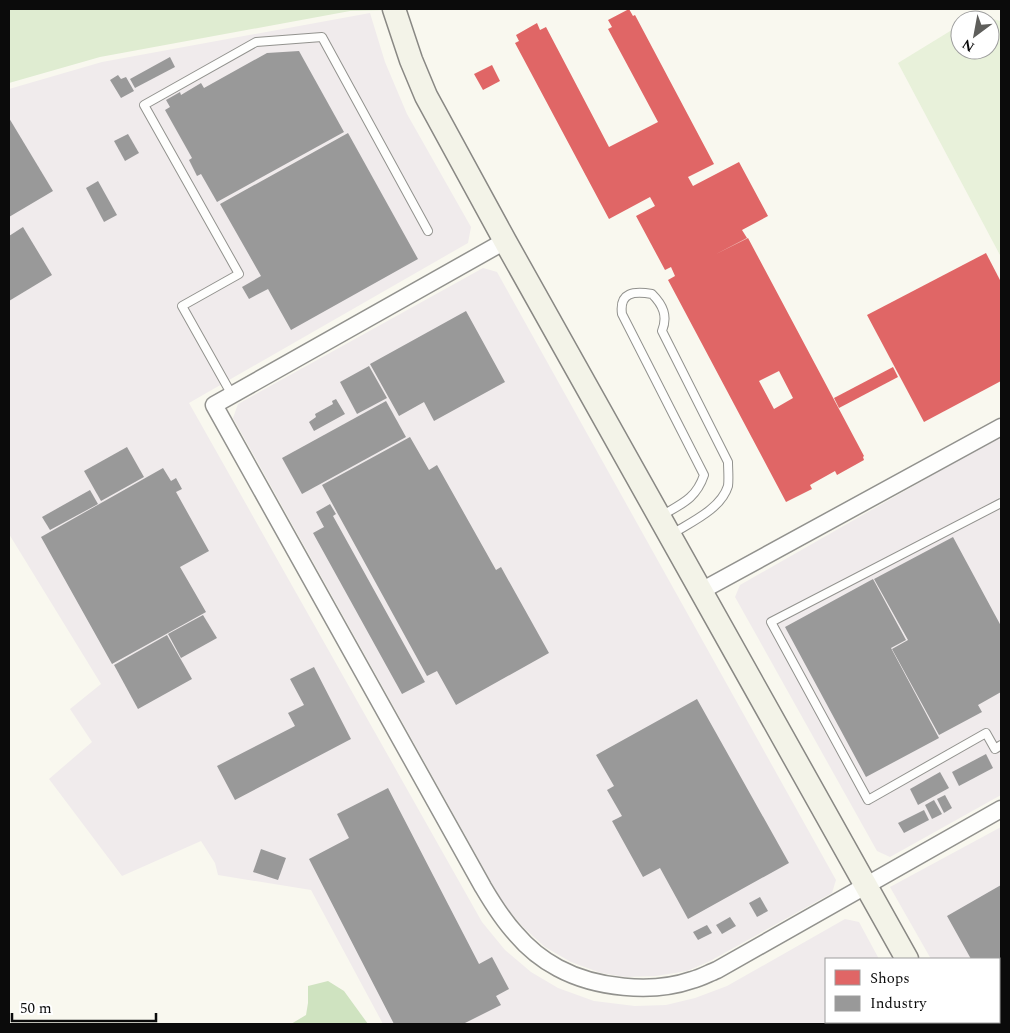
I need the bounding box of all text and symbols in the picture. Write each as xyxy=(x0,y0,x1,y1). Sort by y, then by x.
north arrow xyxy=(950,10,1000,60)
text: N xyxy=(958,34,979,58)
legend xyxy=(825,958,1000,1023)
text: Shops xyxy=(870,967,910,990)
scale bar xyxy=(12,990,156,1022)
text: Industry xyxy=(870,992,927,1015)
text: 50 m xyxy=(20,997,52,1020)

